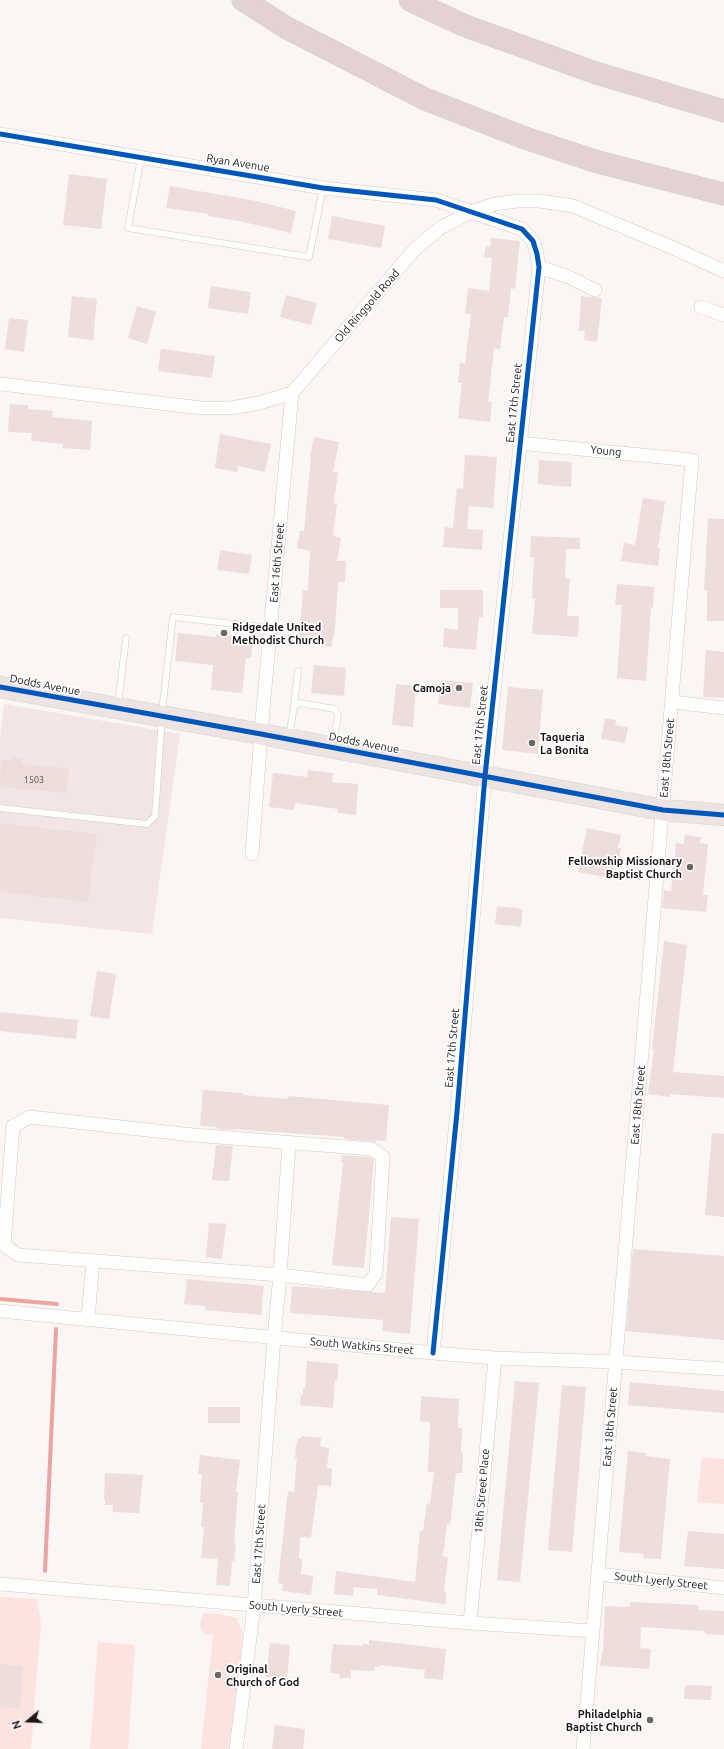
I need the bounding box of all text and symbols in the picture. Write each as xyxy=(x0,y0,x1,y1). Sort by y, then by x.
street label: Ryan Avenue xyxy=(206,152,270,174)
street label: Old Ringgold Road xyxy=(332,267,402,345)
street label: East 17th Street xyxy=(503,363,525,443)
street label: Young xyxy=(590,443,622,459)
street label: East 16th Street xyxy=(267,523,287,603)
place label: Ridgedale United Methodist Church xyxy=(232,620,324,646)
marker: Ridgedale United Methodist Church xyxy=(219,628,229,638)
street label: Dodds Avenue xyxy=(9,672,81,698)
place label: Camoja xyxy=(413,681,451,695)
marker: Camoja xyxy=(454,683,464,693)
street label: East 17th Street xyxy=(469,685,491,765)
street label: East 18th Street xyxy=(657,718,677,798)
street label: Dodds Avenue xyxy=(328,730,400,756)
place label: Taqueria La Bonita xyxy=(540,730,589,756)
marker: Taqueria La Bonita xyxy=(527,738,537,748)
house number: 1503 xyxy=(24,775,44,785)
place label: Fellowship Missionary Baptist Church xyxy=(568,854,682,880)
marker: Fellowship Missionary Baptist Church xyxy=(685,862,695,872)
street label: East 17th Street xyxy=(442,1008,462,1088)
street label: East 18th Street xyxy=(628,1065,648,1145)
street label: South Watkins Street xyxy=(310,1335,414,1357)
street label: East 18th Street xyxy=(600,1387,620,1467)
street label: 18th Street Place xyxy=(472,1448,492,1534)
street label: East 17th Street xyxy=(250,1504,268,1584)
street label: South Lyerly Street xyxy=(614,1570,708,1592)
street label: South Lyerly Street xyxy=(249,1598,343,1620)
place label: Original Church of God xyxy=(226,1662,299,1688)
marker: Original Church of God xyxy=(213,1670,223,1680)
north arrow xyxy=(8,1701,48,1741)
place label: Philadelphia Baptist Church xyxy=(566,1707,642,1733)
marker: Philadelphia Baptist Church xyxy=(645,1715,655,1725)
text: N xyxy=(10,1719,24,1731)

